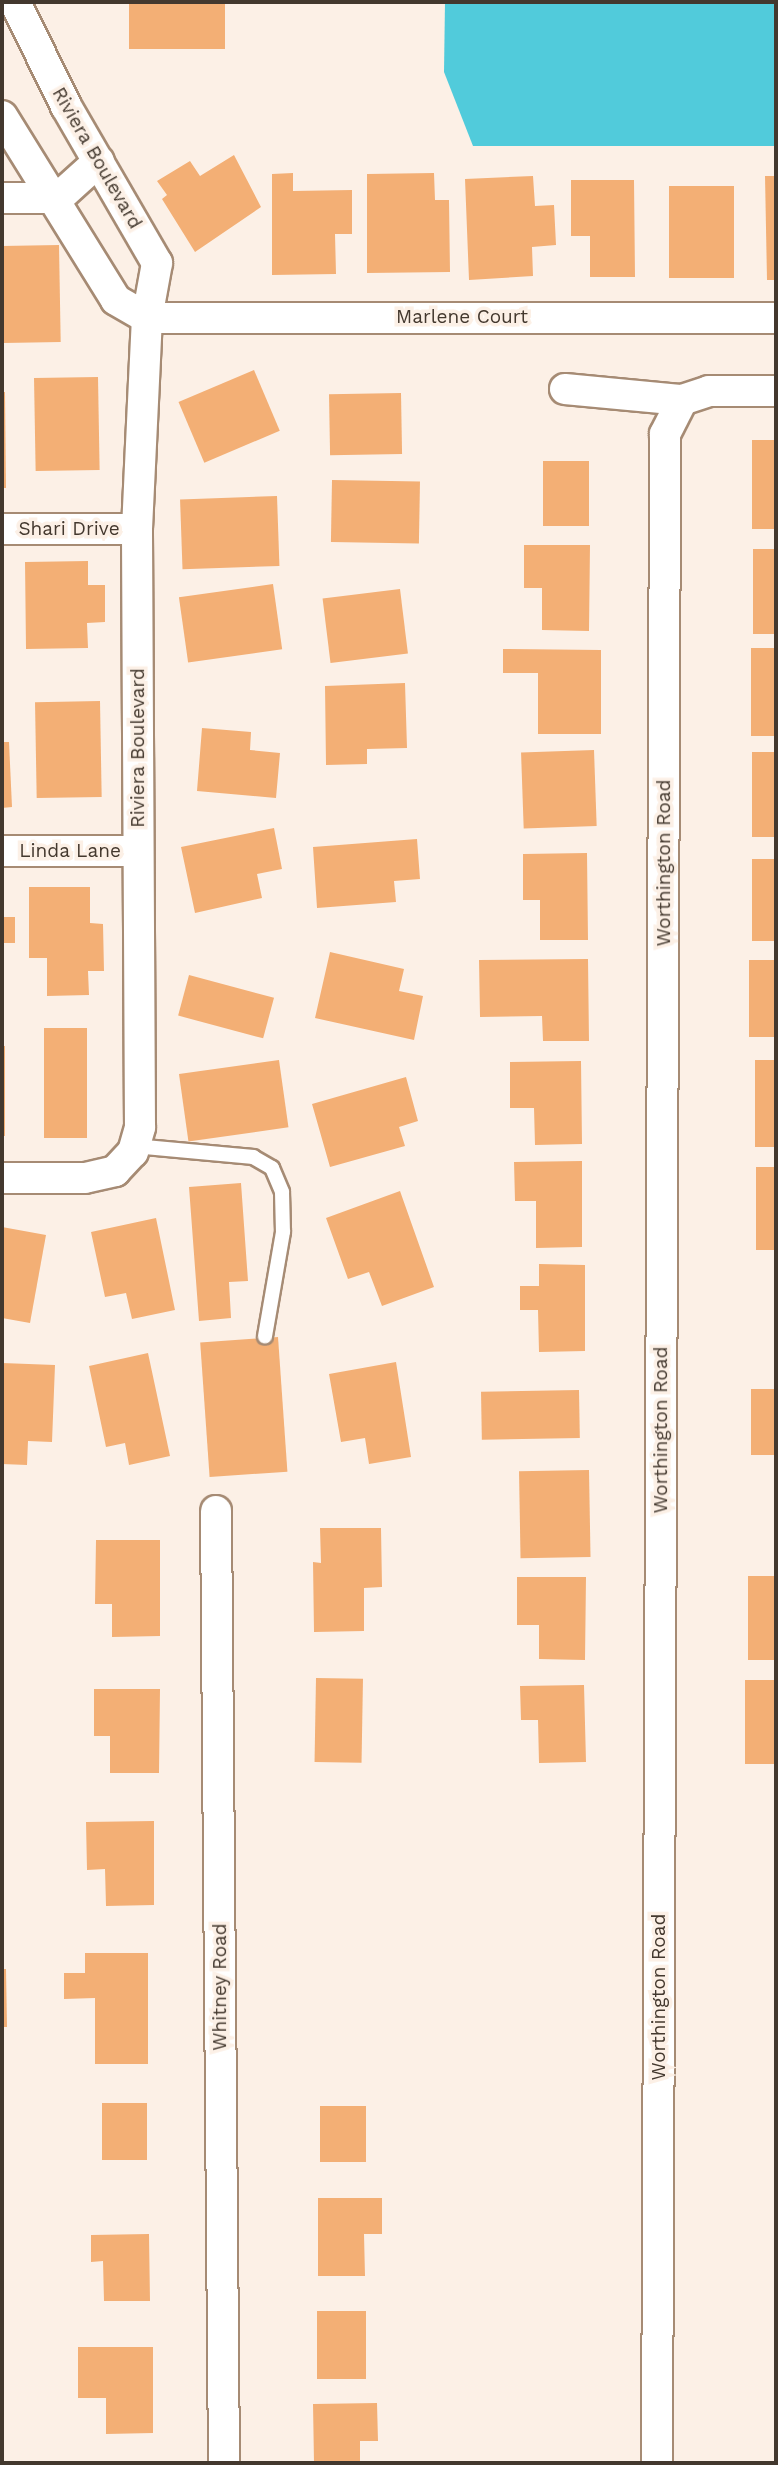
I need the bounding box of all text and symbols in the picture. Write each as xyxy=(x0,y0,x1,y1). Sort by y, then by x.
street label: Riviera Boulevard xyxy=(47,83,147,233)
street label: Marlene Court xyxy=(396,306,528,328)
street label: Shari Drive xyxy=(18,518,120,540)
street label: Riviera Boulevard xyxy=(127,668,149,828)
street label: Worthington Road xyxy=(653,780,675,946)
street label: Linda Lane xyxy=(19,840,121,862)
street label: Worthington Road xyxy=(650,1347,672,1513)
street label: Worthington Road xyxy=(648,1914,670,2080)
street label: Whitney Road xyxy=(209,1923,231,2051)

